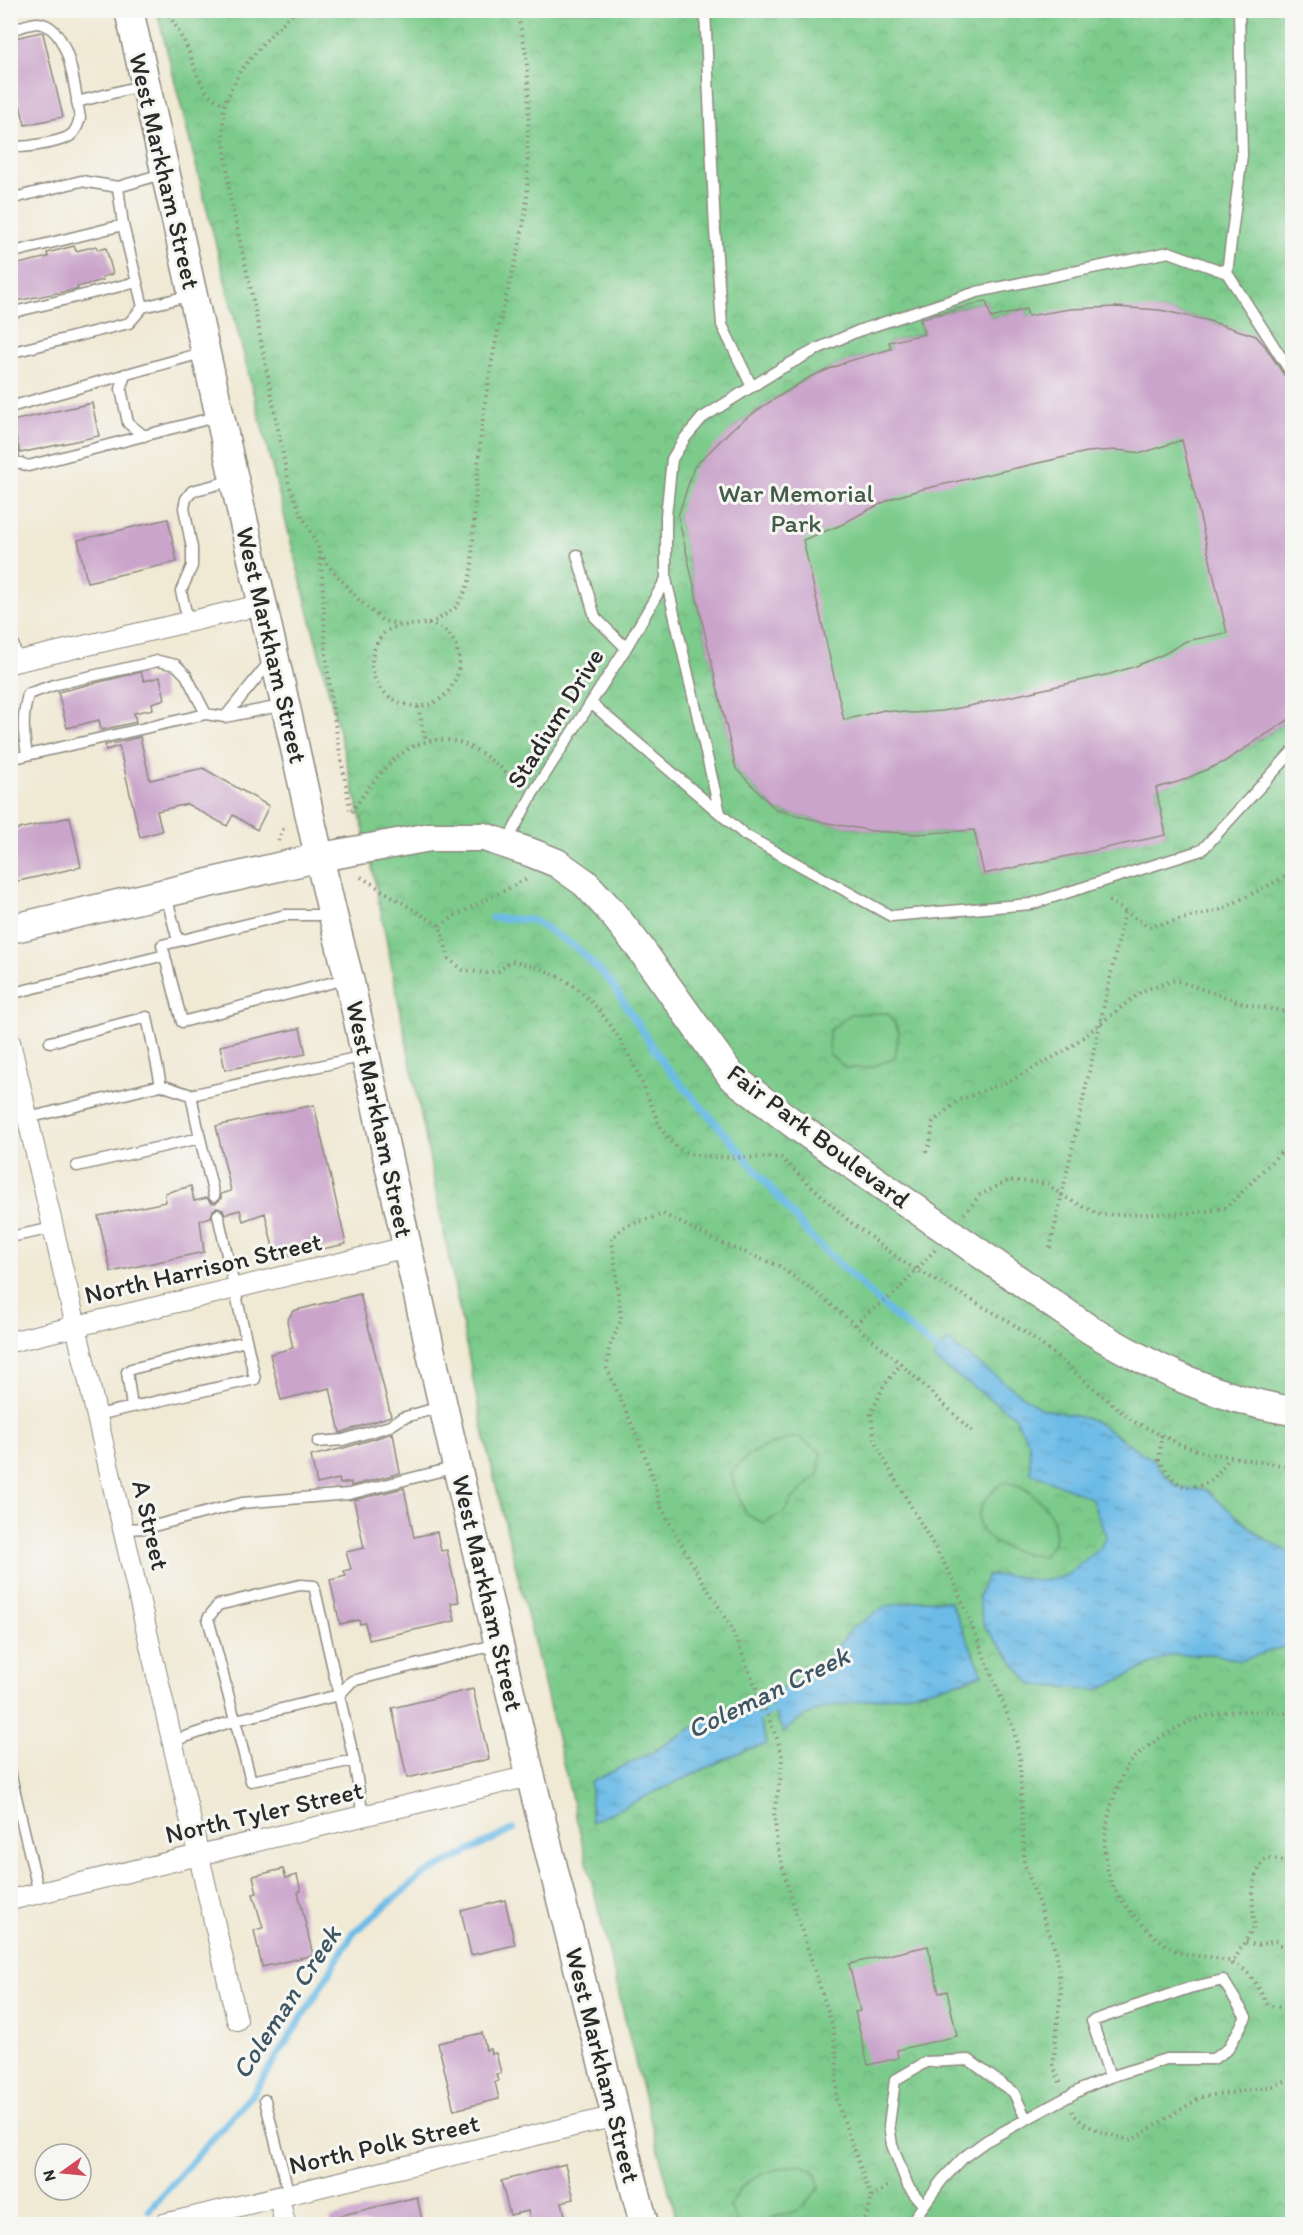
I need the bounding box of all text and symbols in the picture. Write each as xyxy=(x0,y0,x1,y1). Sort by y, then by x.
street label: West Markham Street xyxy=(122,50,208,293)
park label: War Memorial Park xyxy=(718,477,874,539)
street label: West Markham Street xyxy=(229,524,315,767)
street label: Stadium Drive xyxy=(499,642,611,794)
street label: West Markham Street xyxy=(339,997,421,1241)
street label: Fair Park Boulevard xyxy=(721,1057,917,1216)
street label: North Harrison Street xyxy=(81,1225,325,1311)
street label: West Markham Street xyxy=(445,1472,531,1715)
street label: A Street xyxy=(125,1477,177,1573)
water label: Coleman Creek xyxy=(682,1638,856,1745)
street label: North Tyler Street xyxy=(162,1774,366,1850)
water label: Coleman Creek xyxy=(224,1917,349,2085)
street label: West Markham Street xyxy=(558,1944,648,2186)
street label: North Polk Street xyxy=(286,2106,483,2181)
north arrow xyxy=(33,2142,93,2202)
text: N xyxy=(38,2168,60,2183)

